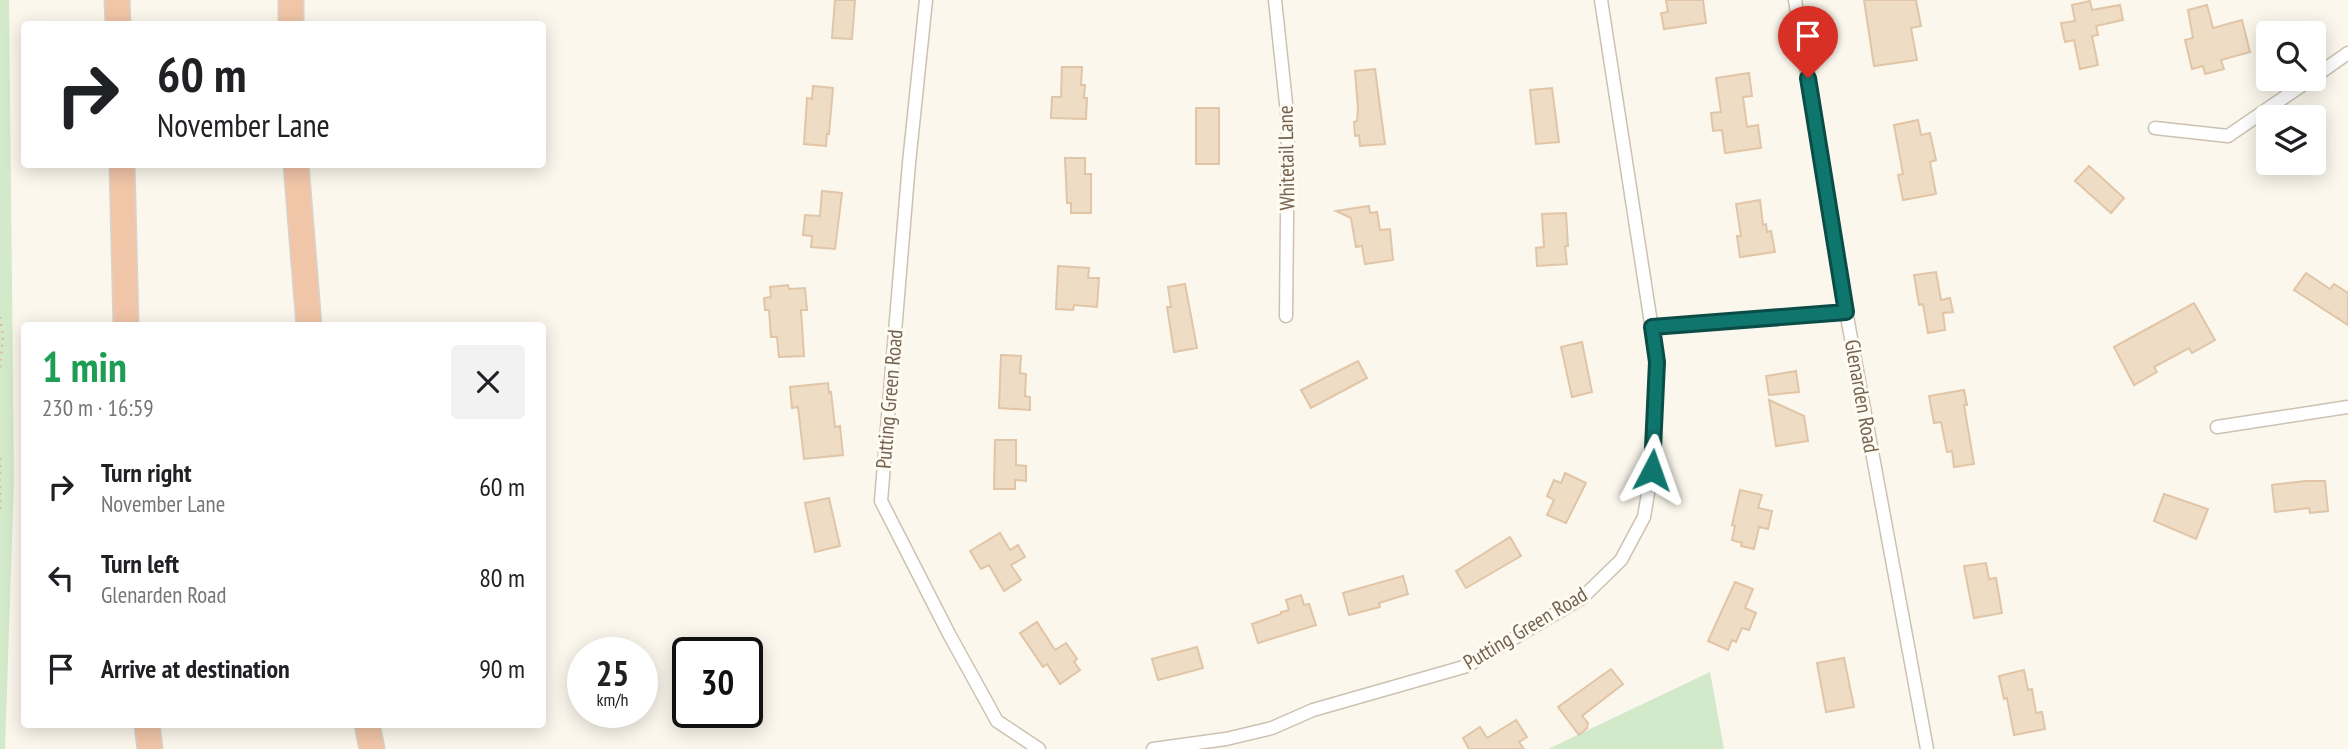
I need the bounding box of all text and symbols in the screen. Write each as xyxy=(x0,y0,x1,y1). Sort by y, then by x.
pin xyxy=(1778,6,1838,78)
icon: arrive xyxy=(1789,17,1827,55)
map controls xyxy=(2256,21,2326,175)
button: search xyxy=(2256,21,2326,91)
text: 60 m xyxy=(157,42,246,106)
icon: right xyxy=(42,49,133,140)
text: November Lane xyxy=(157,104,330,146)
street label: Whitetail Lane xyxy=(1272,105,1300,211)
button: layers xyxy=(2256,105,2326,175)
street label: Putting Green Road xyxy=(869,328,909,470)
street label: Glenarden Road xyxy=(1839,337,1885,455)
text: 1 min xyxy=(42,339,127,394)
button: close xyxy=(451,345,525,419)
text: 230 m · 16:59 xyxy=(42,393,154,422)
position arrow xyxy=(1615,433,1689,507)
text: Turn right xyxy=(101,456,192,489)
icon: right xyxy=(42,468,80,506)
text: 60 m xyxy=(479,470,525,503)
text: November Lane xyxy=(101,489,225,518)
text: Turn left xyxy=(101,547,179,580)
icon: left xyxy=(42,559,80,597)
text: 80 m xyxy=(479,561,525,594)
text: Glenarden Road xyxy=(101,580,226,609)
street label: Putting Green Road xyxy=(1458,580,1592,676)
speed limit sign: 30 xyxy=(672,637,763,728)
icon: arrive xyxy=(42,650,80,688)
text: 25 xyxy=(596,650,629,696)
text: Arrive at destination xyxy=(101,652,290,685)
text: 90 m xyxy=(479,652,525,685)
text: km/h xyxy=(597,688,628,711)

